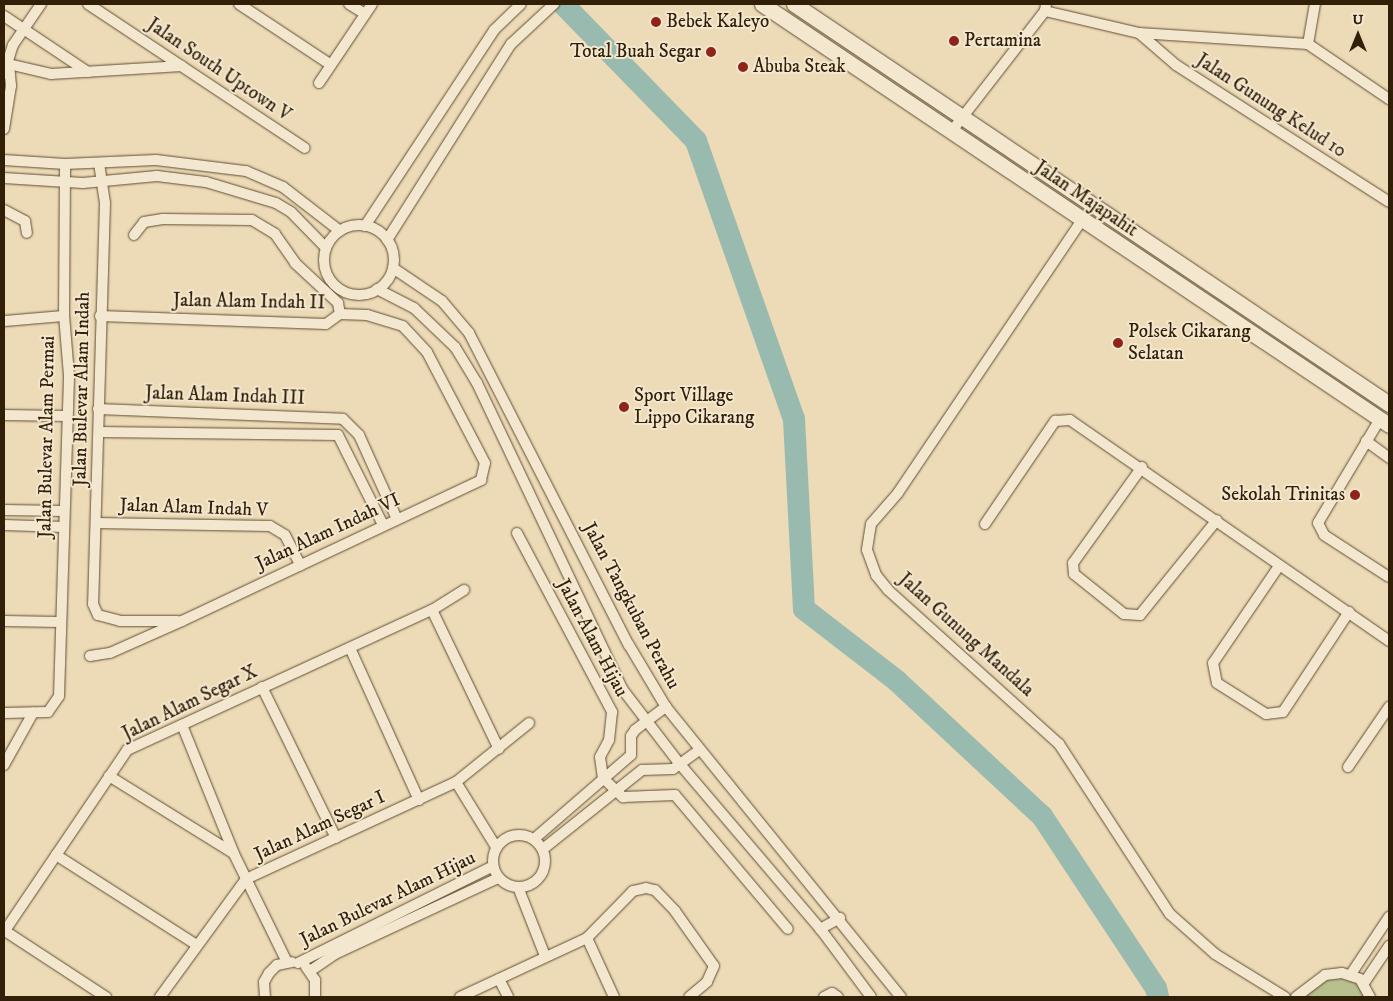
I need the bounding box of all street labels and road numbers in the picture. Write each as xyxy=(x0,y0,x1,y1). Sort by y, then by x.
street label: Jalan South Uptown V xyxy=(143,13,295,127)
street label: Jalan Gunung Kelud 10 xyxy=(1192,49,1350,163)
street label: Jalan Majapahit xyxy=(1030,156,1142,242)
street label: Jalan Alam Indah II xyxy=(173,289,325,315)
street label: Jalan Bulevar Alam Indah xyxy=(69,291,95,487)
street label: Jalan Bulevar Alam Permai xyxy=(34,336,60,538)
street label: Jalan Alam Indah III xyxy=(145,382,305,410)
street label: Jalan Alam Indah VI xyxy=(252,489,404,575)
street label: Jalan Alam Indah V xyxy=(119,494,269,522)
street label: Jalan Tangkuban Perahu xyxy=(577,519,685,693)
street label: Jalan Gunung Mandala xyxy=(894,568,1038,702)
street label: Jalan Alam Hijau xyxy=(551,575,633,701)
street label: Jalan Alam Segar X xyxy=(119,660,261,746)
street label: Jalan Alam Segar I xyxy=(251,786,389,866)
street label: Jalan Bulevar Alam Hijau xyxy=(297,847,479,951)

